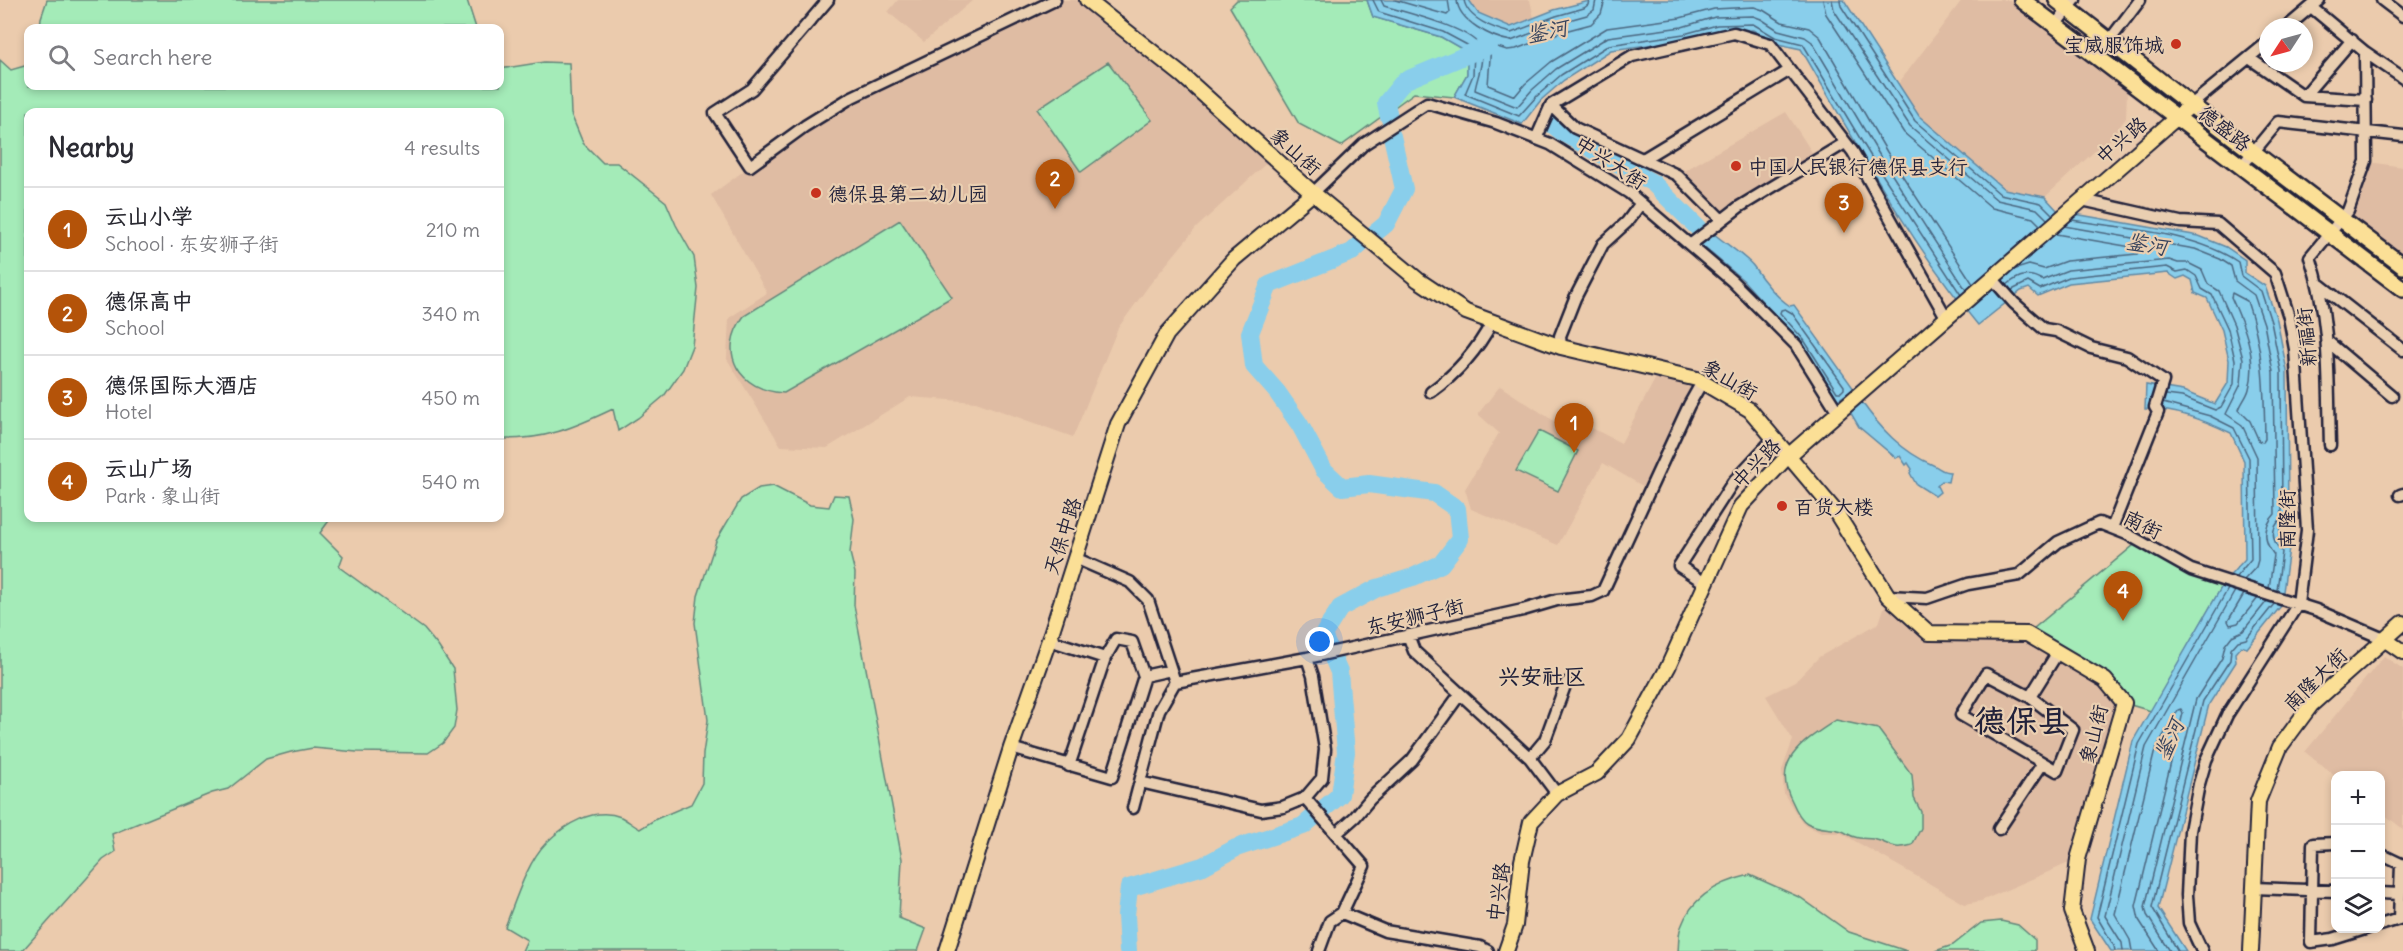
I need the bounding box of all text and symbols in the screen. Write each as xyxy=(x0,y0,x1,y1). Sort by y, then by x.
water label: 鉴河 xyxy=(1524,13,1573,48)
north arrow xyxy=(2259,18,2313,72)
search box xyxy=(24,24,504,90)
place label: 宝威服饰城 xyxy=(2064,32,2164,57)
marker: 宝威服饰城 xyxy=(2169,37,2183,51)
icon: search xyxy=(45,41,78,74)
text: Search here xyxy=(93,43,212,71)
street label: 德盛路 xyxy=(2194,100,2257,157)
street label: 中兴路 xyxy=(2090,110,2153,169)
street label: 象山街 xyxy=(1265,122,1327,180)
street label: 中兴大街 xyxy=(1571,130,1651,194)
text: Nearby xyxy=(48,131,134,164)
text: 4 results xyxy=(404,135,480,160)
place label: 中国人民银行德保县支行 xyxy=(1748,154,1968,179)
marker: 中国人民银行德保县支行 xyxy=(1729,159,1743,173)
pin: 2 xyxy=(1036,160,1074,209)
place label: 德保县第二幼儿园 xyxy=(828,181,988,206)
pin: 3 xyxy=(1824,184,1864,233)
marker: 德保县第二幼儿园 xyxy=(809,186,823,200)
text: 云山小学 xyxy=(105,202,193,230)
text: 1 xyxy=(64,217,71,242)
text: 210 m xyxy=(426,217,480,242)
water label: 鉴河 xyxy=(2124,227,2173,261)
text: School · 东安狮子街 xyxy=(105,231,279,256)
text: 德保高中 xyxy=(105,287,193,315)
text: 2 xyxy=(62,301,73,326)
text: 340 m xyxy=(422,301,480,326)
street label: 新福街 xyxy=(2291,306,2321,368)
text: School xyxy=(105,315,165,340)
street label: 象山街 xyxy=(1698,353,1762,405)
text: 德保国际大酒店 xyxy=(105,371,259,399)
text: 3 xyxy=(62,385,73,410)
text: 450 m xyxy=(421,385,480,410)
text: Hotel xyxy=(105,399,152,424)
pin: 1 xyxy=(1554,404,1594,453)
street label: 中兴路 xyxy=(1726,432,1787,493)
text: 云山广场 xyxy=(105,454,193,482)
text: 4 xyxy=(62,469,73,494)
text: 540 m xyxy=(421,469,480,494)
text: Park · 象山街 xyxy=(105,483,220,508)
street label: 南隆街 xyxy=(2274,489,2299,549)
street label: 天保中路 xyxy=(1038,493,1087,578)
place label: 百货大楼 xyxy=(1794,494,1874,519)
marker: 百货大楼 xyxy=(1775,499,1789,513)
street label: 南街 xyxy=(2120,504,2166,544)
pin: 4 xyxy=(2104,572,2142,621)
street label: 东安狮子街 xyxy=(1363,593,1467,639)
your location xyxy=(1305,627,1334,656)
street label: 南隆大街 xyxy=(2278,642,2352,716)
district label: 兴安社区 xyxy=(1498,662,1586,690)
district label: 德保县 xyxy=(1974,700,2070,741)
street label: 象山街 xyxy=(2074,702,2112,766)
water label: 鉴河 xyxy=(2148,712,2191,764)
map controls xyxy=(2331,771,2385,933)
button: + xyxy=(2331,771,2385,825)
button: − xyxy=(2331,825,2385,879)
street label: 中兴路 xyxy=(1481,860,1515,923)
button: layers xyxy=(2331,879,2385,933)

